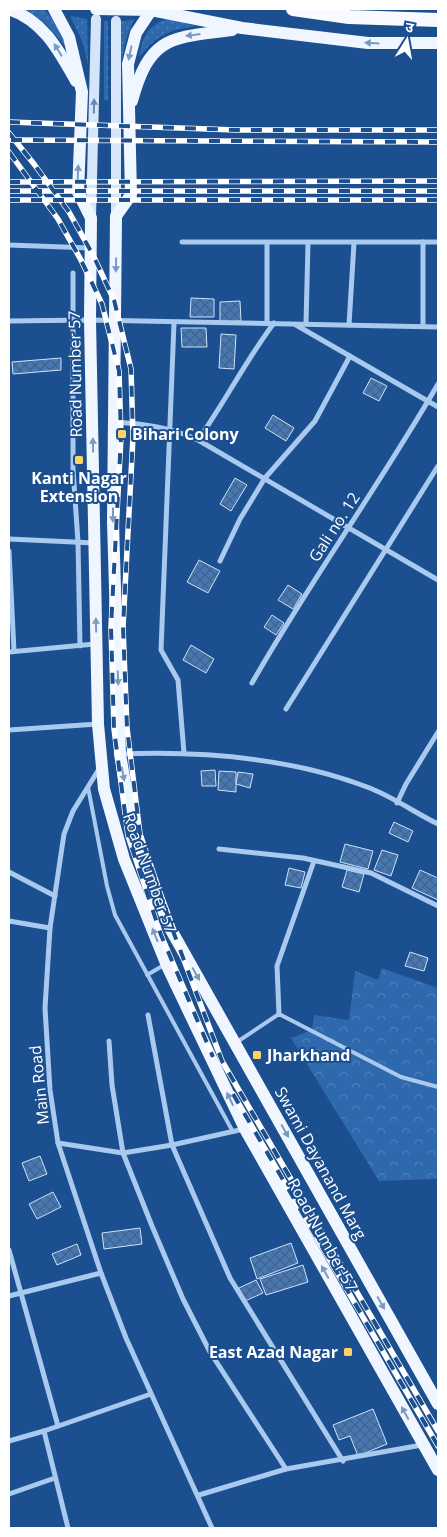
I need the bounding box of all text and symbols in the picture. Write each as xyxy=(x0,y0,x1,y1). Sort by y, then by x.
north arrow xyxy=(382,15,432,65)
text: उ xyxy=(404,17,416,37)
one-way arrow xyxy=(185,31,201,39)
one-way arrow xyxy=(364,39,380,47)
one-way arrow xyxy=(53,43,62,57)
one-way arrow xyxy=(126,46,134,61)
one-way arrow xyxy=(90,97,98,113)
one-way arrow xyxy=(75,164,83,180)
one-way arrow xyxy=(111,257,119,273)
street label: Road Number 57 xyxy=(63,310,87,438)
place label: Bihari Colony xyxy=(132,423,240,445)
marker: Bihari Colony xyxy=(116,428,128,440)
one-way arrow xyxy=(89,436,97,452)
marker: Kanti Nagar Extension xyxy=(73,454,85,466)
place label: Kanti Nagar Extension xyxy=(31,467,127,507)
street label: Gali no. 12 xyxy=(303,488,365,566)
one-way arrow xyxy=(109,507,117,523)
one-way arrow xyxy=(92,616,100,632)
one-way arrow xyxy=(114,670,122,686)
one-way arrow xyxy=(120,766,128,782)
street label: Road Number 57 xyxy=(118,810,182,936)
one-way arrow xyxy=(150,928,158,942)
one-way arrow xyxy=(192,968,201,981)
street label: Main Road xyxy=(24,1044,54,1126)
place label: Jharkhand xyxy=(265,1044,350,1066)
marker: Jharkhand xyxy=(251,1049,263,1061)
street label: Swami Dayanand Marg xyxy=(270,1083,372,1244)
one-way arrow xyxy=(226,1091,234,1106)
one-way arrow xyxy=(280,1124,289,1138)
street label: Road Number 57 xyxy=(283,1174,363,1296)
one-way arrow xyxy=(321,1264,329,1279)
one-way arrow xyxy=(377,1297,386,1310)
place label: East Azad Nagar xyxy=(209,1341,338,1363)
marker: East Azad Nagar xyxy=(342,1346,354,1358)
one-way arrow xyxy=(400,1407,409,1420)

